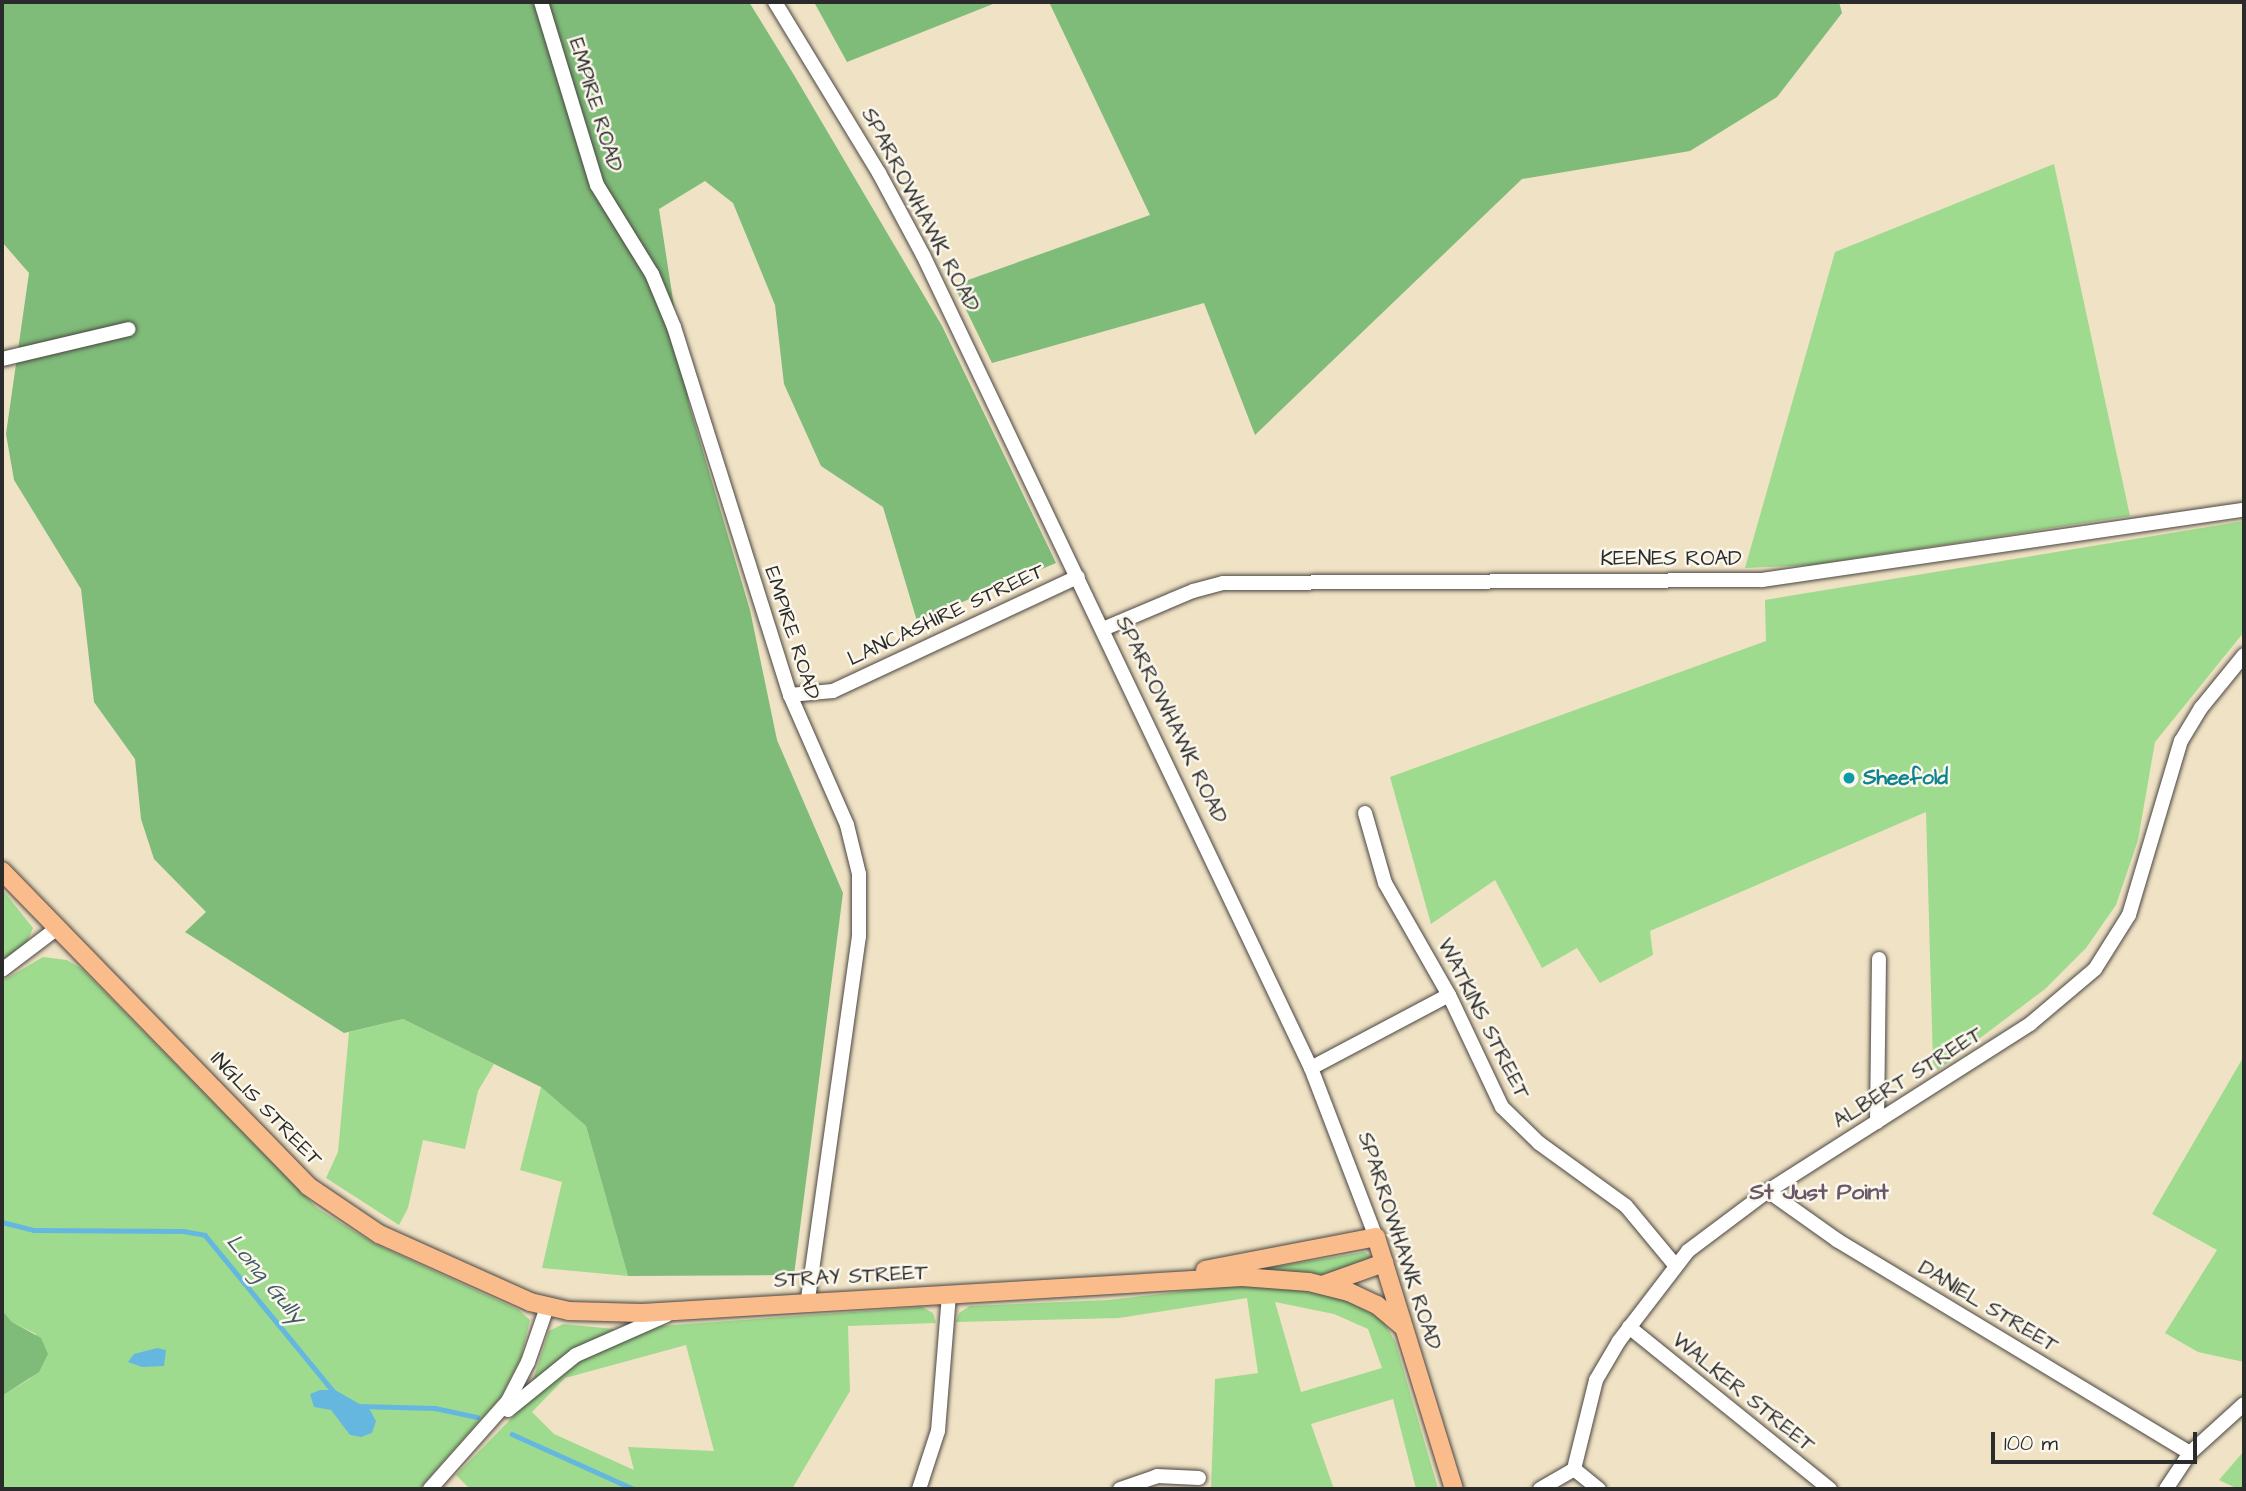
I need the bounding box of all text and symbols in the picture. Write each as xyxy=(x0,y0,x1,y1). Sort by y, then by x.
street label: EMPIRE ROAD xyxy=(563,35,627,175)
street label: SPARROWHAWK ROAD xyxy=(856,104,984,316)
street label: KEENES ROAD xyxy=(1600,546,1742,572)
street label: LANCASHIRE STREET xyxy=(844,558,1048,672)
street label: EMPIRE ROAD xyxy=(759,563,825,703)
street label: SPARROWHAWK ROAD xyxy=(1110,612,1232,828)
place label: Sheefold xyxy=(1863,765,1948,791)
marker: Sheefold xyxy=(1841,770,1857,786)
street label: WATKINS STREET xyxy=(1432,935,1534,1103)
street label: ALBERT STREET xyxy=(1829,1022,1987,1134)
street label: INGLIS STREET xyxy=(205,1046,327,1172)
street label: SPARROWHAWK ROAD xyxy=(1352,1129,1446,1353)
district label: St Just Point xyxy=(1749,1178,1889,1206)
water label: Long Gully xyxy=(220,1228,312,1330)
street label: DANIEL STREET xyxy=(1914,1255,2062,1359)
street label: STRAY STREET xyxy=(773,1260,929,1294)
street label: WALKER STREET xyxy=(1667,1328,1819,1458)
scale bar xyxy=(1994,1418,2200,1462)
text: 100 m xyxy=(2004,1429,2058,1458)

